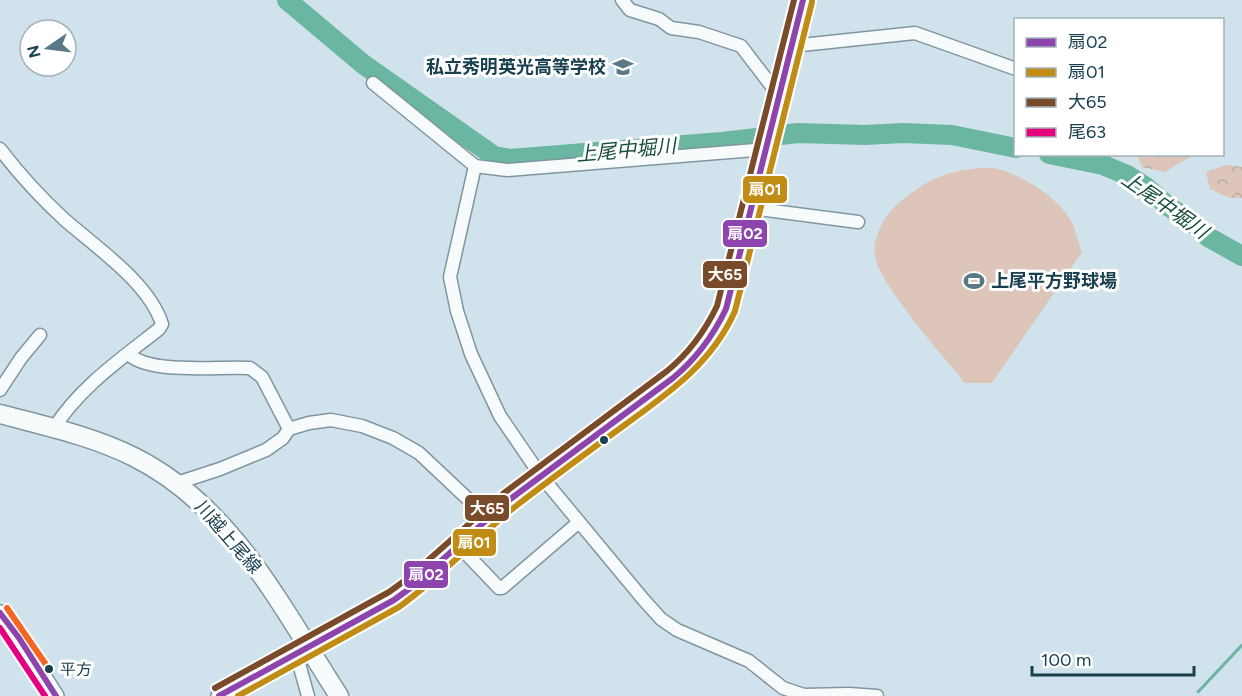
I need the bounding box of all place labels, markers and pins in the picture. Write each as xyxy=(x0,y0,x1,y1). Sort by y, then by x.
school or university icon: 私立秀明英光高等学校 xyxy=(611,55,635,79)
place label: 私立秀明英光高等学校 xyxy=(426,56,606,78)
sports icon: 上尾平方野球場 xyxy=(962,269,986,293)
place label: 上尾平方野球場 xyxy=(991,270,1117,292)
unlabelled marker xyxy=(598,434,610,446)
place label: 平方 xyxy=(60,660,92,679)
marker: 平方 xyxy=(43,663,55,675)

